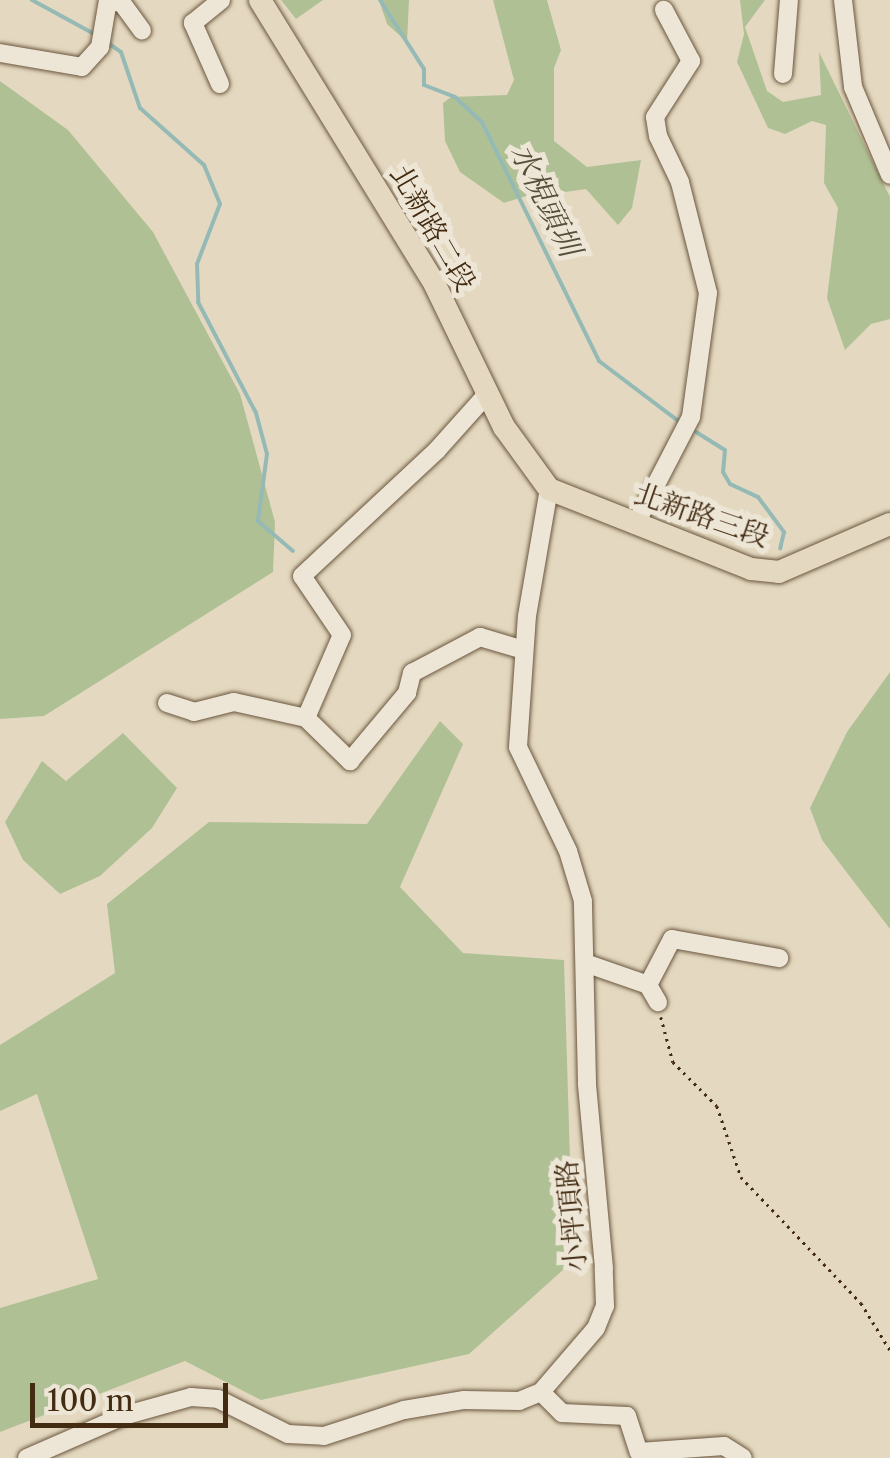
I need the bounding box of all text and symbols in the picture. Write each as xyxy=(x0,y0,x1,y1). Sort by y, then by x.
water label: 水梘頭圳 xyxy=(503,138,587,262)
street label: 北新路二段 xyxy=(383,159,483,297)
street label: 北新路三段 xyxy=(630,476,774,554)
street label: 小坪頂路 xyxy=(549,1159,593,1273)
scale bar xyxy=(35,1363,232,1425)
text: 100 m xyxy=(47,1382,134,1419)

